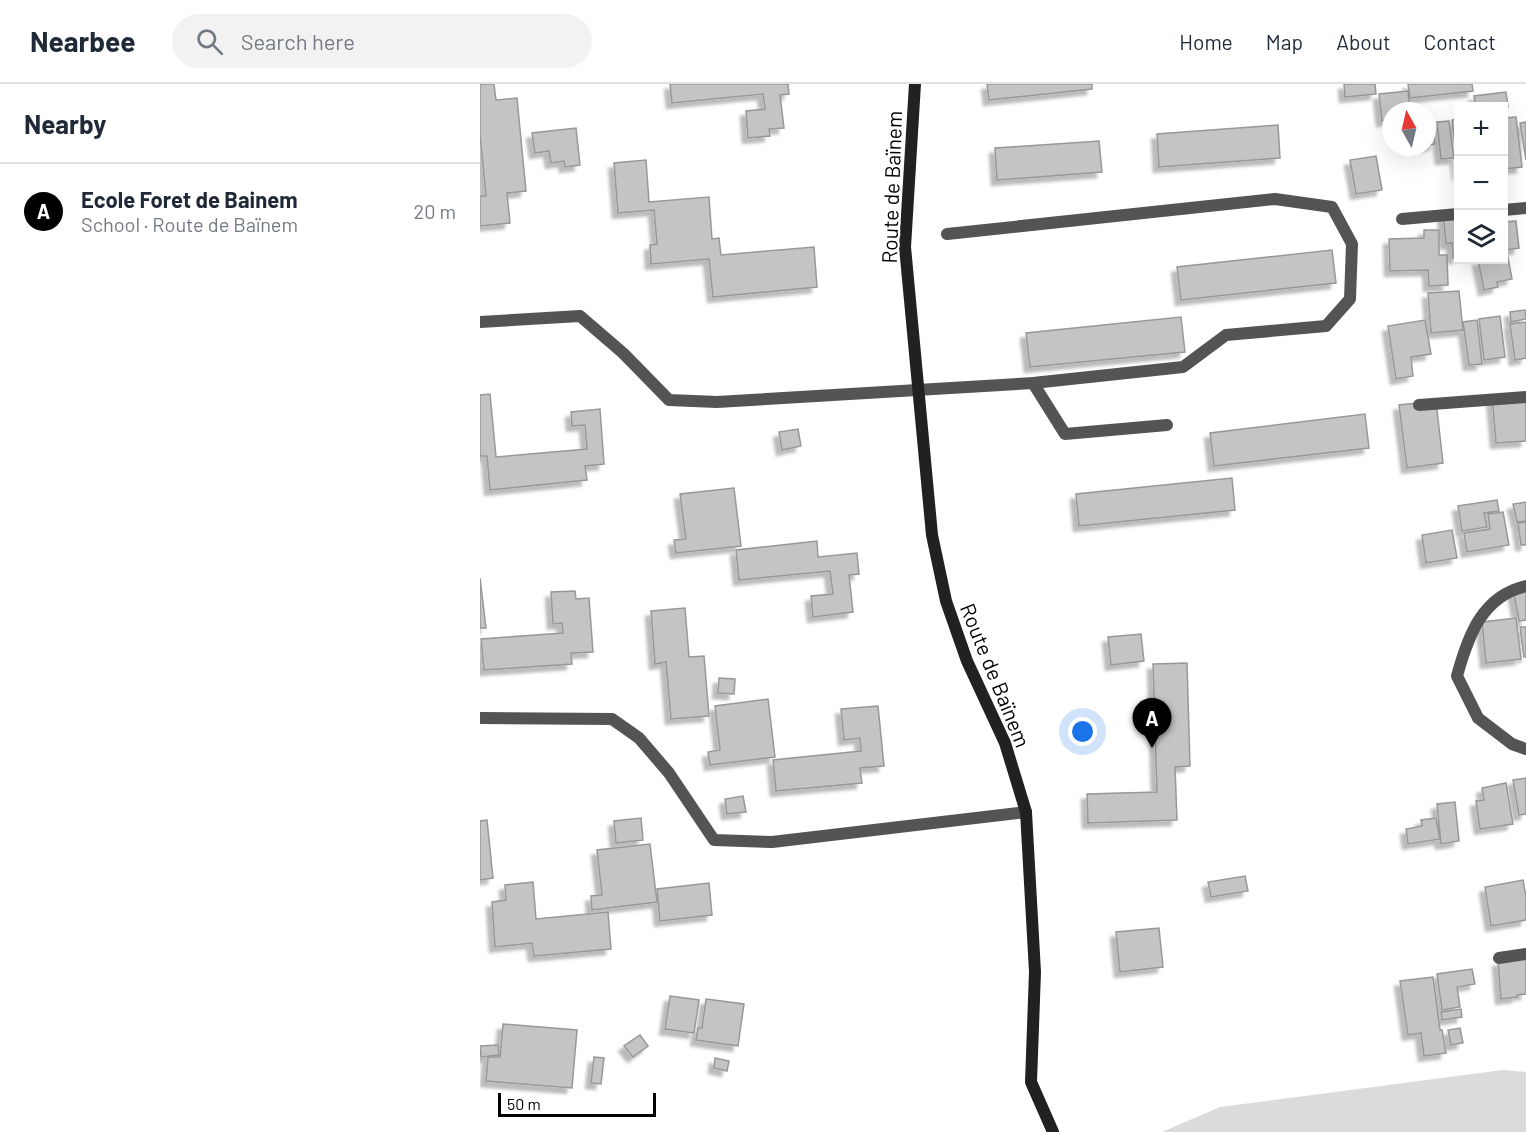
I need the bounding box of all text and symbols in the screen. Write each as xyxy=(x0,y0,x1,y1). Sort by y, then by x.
search box xyxy=(172,14,592,68)
text: Nearbee xyxy=(30,24,136,58)
icon: search xyxy=(193,25,226,58)
text: Search here xyxy=(241,28,355,54)
text: Home xyxy=(1179,29,1233,54)
text: Map xyxy=(1266,29,1303,54)
text: About xyxy=(1336,29,1391,54)
text: Contact xyxy=(1424,29,1496,54)
north arrow xyxy=(1382,102,1436,156)
map controls xyxy=(1454,102,1508,264)
button: + xyxy=(1454,102,1508,156)
text: Nearby xyxy=(24,108,106,139)
street label: Route de Baïnem xyxy=(876,110,906,264)
button: − xyxy=(1454,156,1508,210)
text: Ecole Foret de Bainem xyxy=(81,186,298,212)
text: A xyxy=(37,199,50,223)
text: 20 m xyxy=(413,199,456,223)
button: layers xyxy=(1454,210,1508,264)
text: School · Route de Baïnem xyxy=(81,212,298,236)
street label: Route de Baïnem xyxy=(956,599,1036,751)
pin: A xyxy=(1132,698,1172,748)
your location xyxy=(1068,717,1097,746)
scale bar xyxy=(498,1090,656,1118)
text: 50 m xyxy=(507,1094,541,1113)

